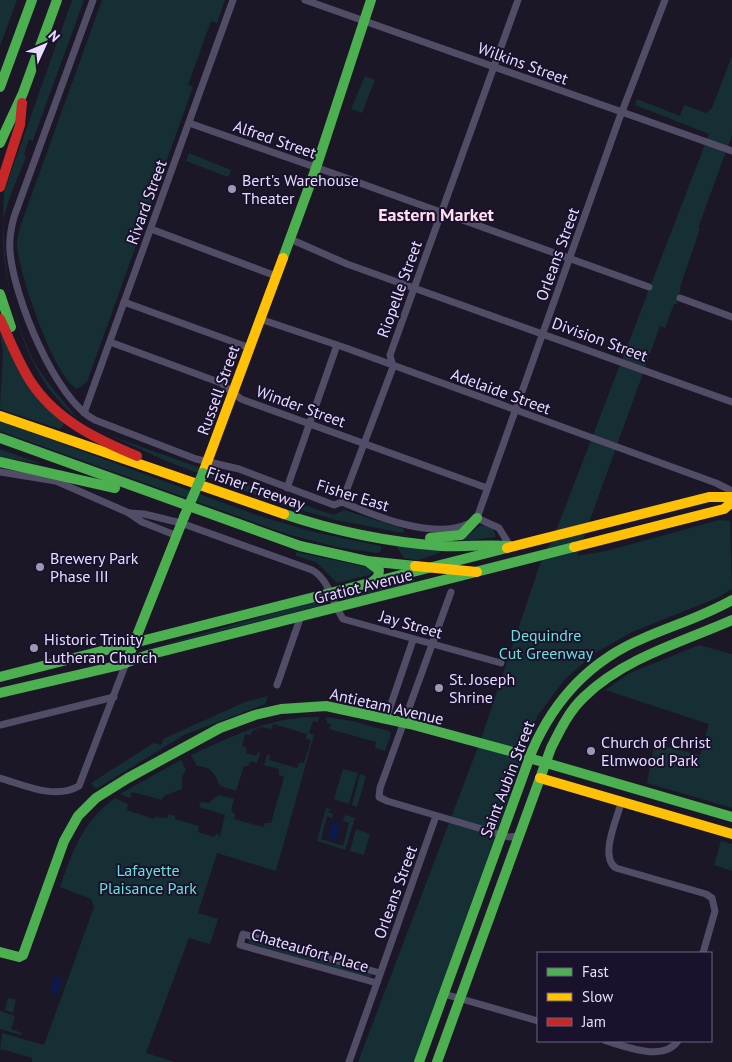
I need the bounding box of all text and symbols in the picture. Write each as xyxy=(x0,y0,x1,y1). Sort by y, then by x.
north arrow xyxy=(20,20,70,70)
text: N xyxy=(45,26,64,46)
street label: Wilkins Street xyxy=(475,37,571,89)
street label: Alfred Street xyxy=(231,115,320,163)
street label: Rivard Street xyxy=(121,156,171,247)
place label: Bert's Warehouse Theater xyxy=(242,170,359,208)
marker: Bert's Warehouse Theater xyxy=(226,183,238,195)
district label: Eastern Market xyxy=(378,203,495,226)
street label: Orleans Street xyxy=(531,204,583,303)
street label: Riopelle Street xyxy=(372,237,426,340)
street label: Division Street xyxy=(549,312,651,366)
street label: Russell Street xyxy=(193,342,244,438)
street label: Adelaide Street xyxy=(448,364,554,419)
street label: Winder Street xyxy=(254,381,349,432)
street label: Fisher Freeway xyxy=(204,462,308,514)
street label: Fisher East xyxy=(314,475,392,516)
place label: Brewery Park Phase III xyxy=(50,548,139,586)
marker: Brewery Park Phase III xyxy=(34,561,46,573)
street label: Gratiot Avenue xyxy=(312,564,414,608)
street label: Jay Street xyxy=(376,605,445,643)
park label: Dequindre Cut Greenway xyxy=(499,625,594,663)
place label: Historic Trinity Lutheran Church xyxy=(44,629,157,667)
marker: Historic Trinity Lutheran Church xyxy=(28,642,40,654)
place label: St. Joseph Shrine xyxy=(449,669,515,707)
marker: St. Joseph Shrine xyxy=(433,682,445,694)
street label: Antietam Avenue xyxy=(328,683,446,729)
street label: Saint Aubin Street xyxy=(476,717,539,840)
place label: Church of Christ Elmwood Park xyxy=(601,732,711,770)
marker: Church of Christ Elmwood Park xyxy=(585,745,597,757)
street label: Orleans Street xyxy=(369,842,421,941)
park label: Lafayette Plaisance Park xyxy=(99,860,197,898)
street label: Chateaufort Place xyxy=(249,924,371,976)
legend xyxy=(537,952,712,1042)
text: Fast xyxy=(582,962,609,981)
text: Slow xyxy=(582,987,613,1006)
text: Jam xyxy=(581,1012,606,1031)

